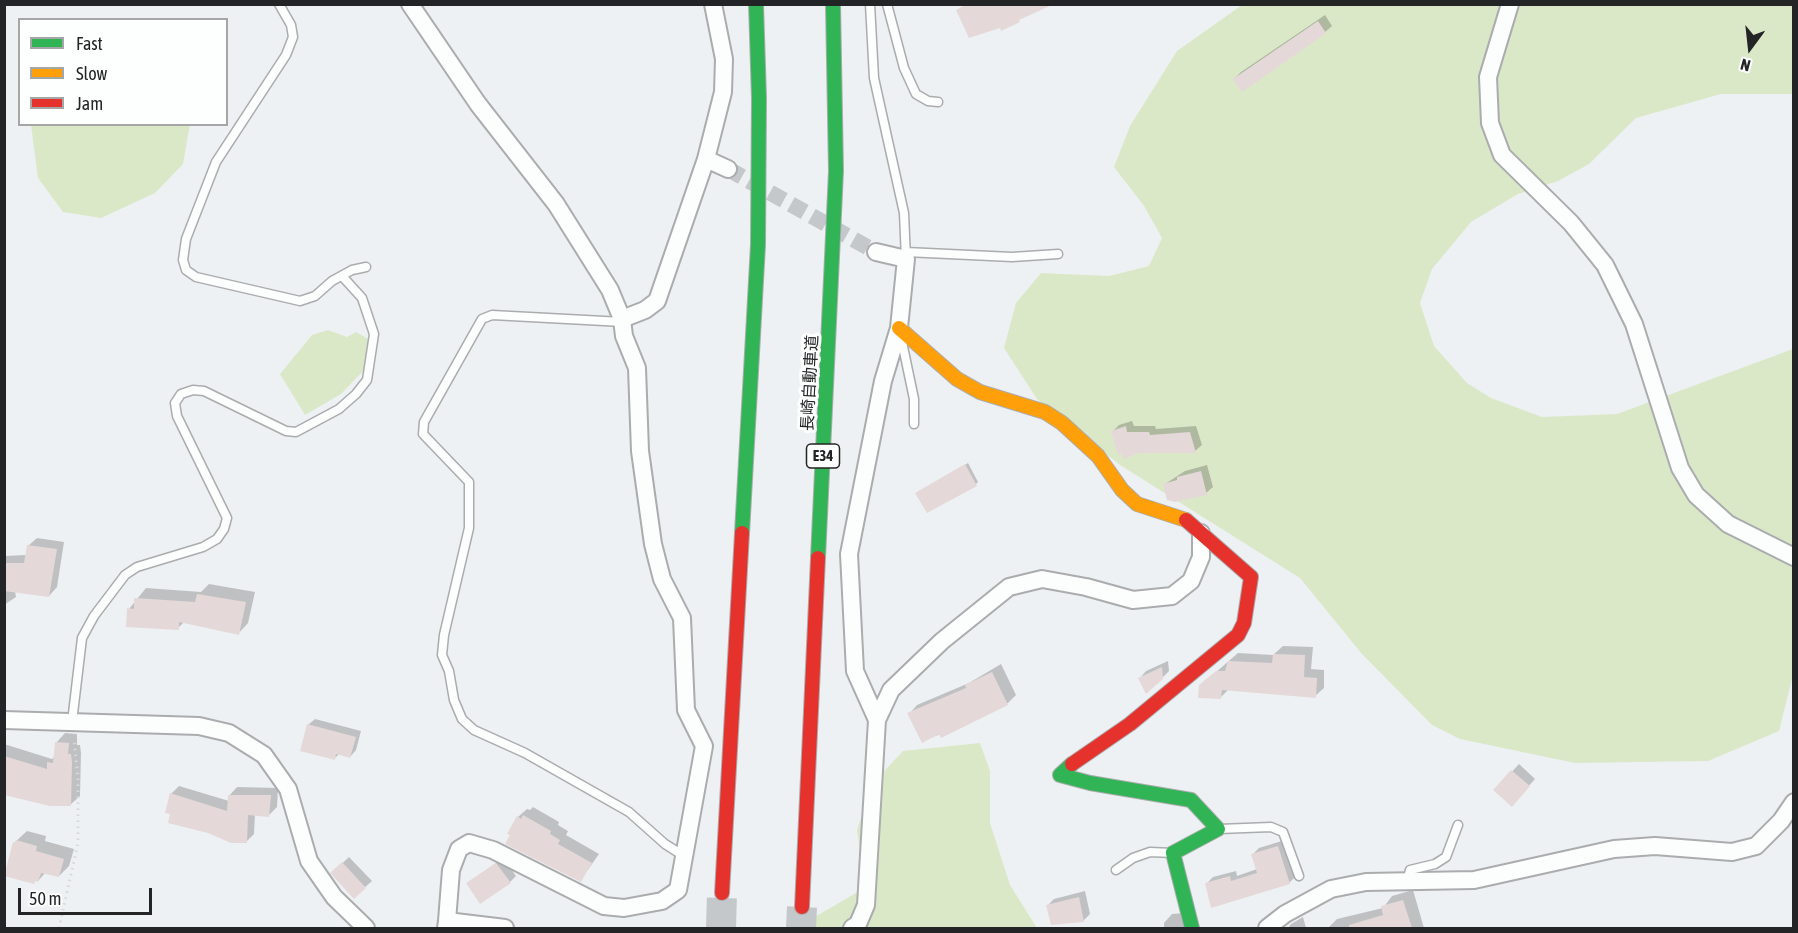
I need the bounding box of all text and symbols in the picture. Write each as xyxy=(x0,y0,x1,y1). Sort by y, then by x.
legend xyxy=(18,18,228,126)
north arrow xyxy=(1720,18,1780,78)
text: Fast xyxy=(76,33,103,54)
text: N xyxy=(1738,55,1752,75)
text: Slow xyxy=(76,63,107,84)
text: Jam xyxy=(76,93,103,114)
street label: 長崎自動車道 xyxy=(798,335,822,431)
road number: E34 xyxy=(806,444,840,468)
scale bar xyxy=(21,876,154,914)
text: 50 m xyxy=(29,888,61,909)

